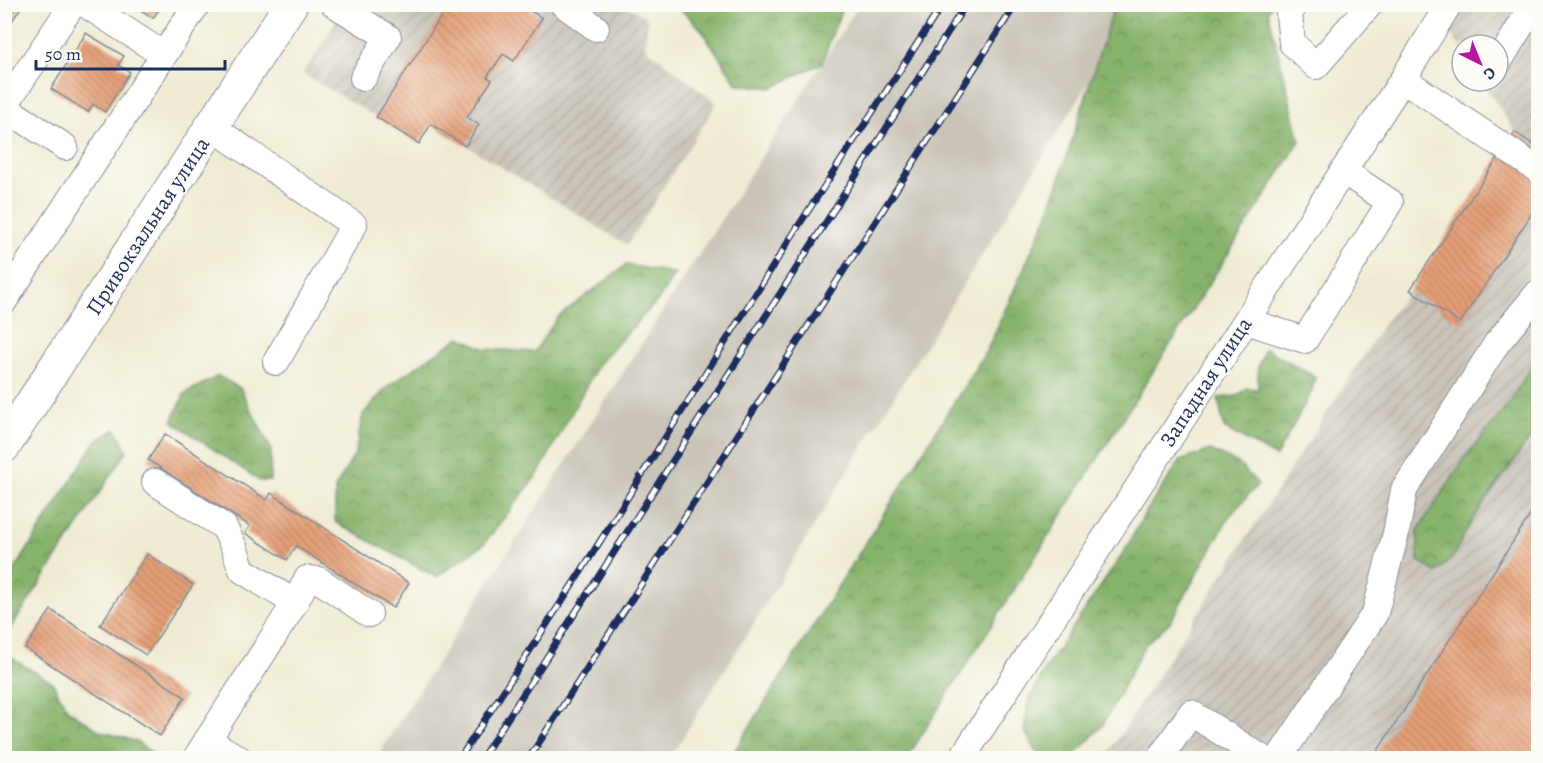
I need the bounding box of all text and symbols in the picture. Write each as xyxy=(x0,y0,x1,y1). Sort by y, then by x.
scale bar xyxy=(36,33,225,71)
north arrow xyxy=(1450,33,1510,93)
text: 50 m xyxy=(45,42,81,66)
text: С xyxy=(1478,62,1501,85)
street label: Привокзальная улица xyxy=(79,130,217,321)
street label: Западная улица xyxy=(1153,311,1260,453)

